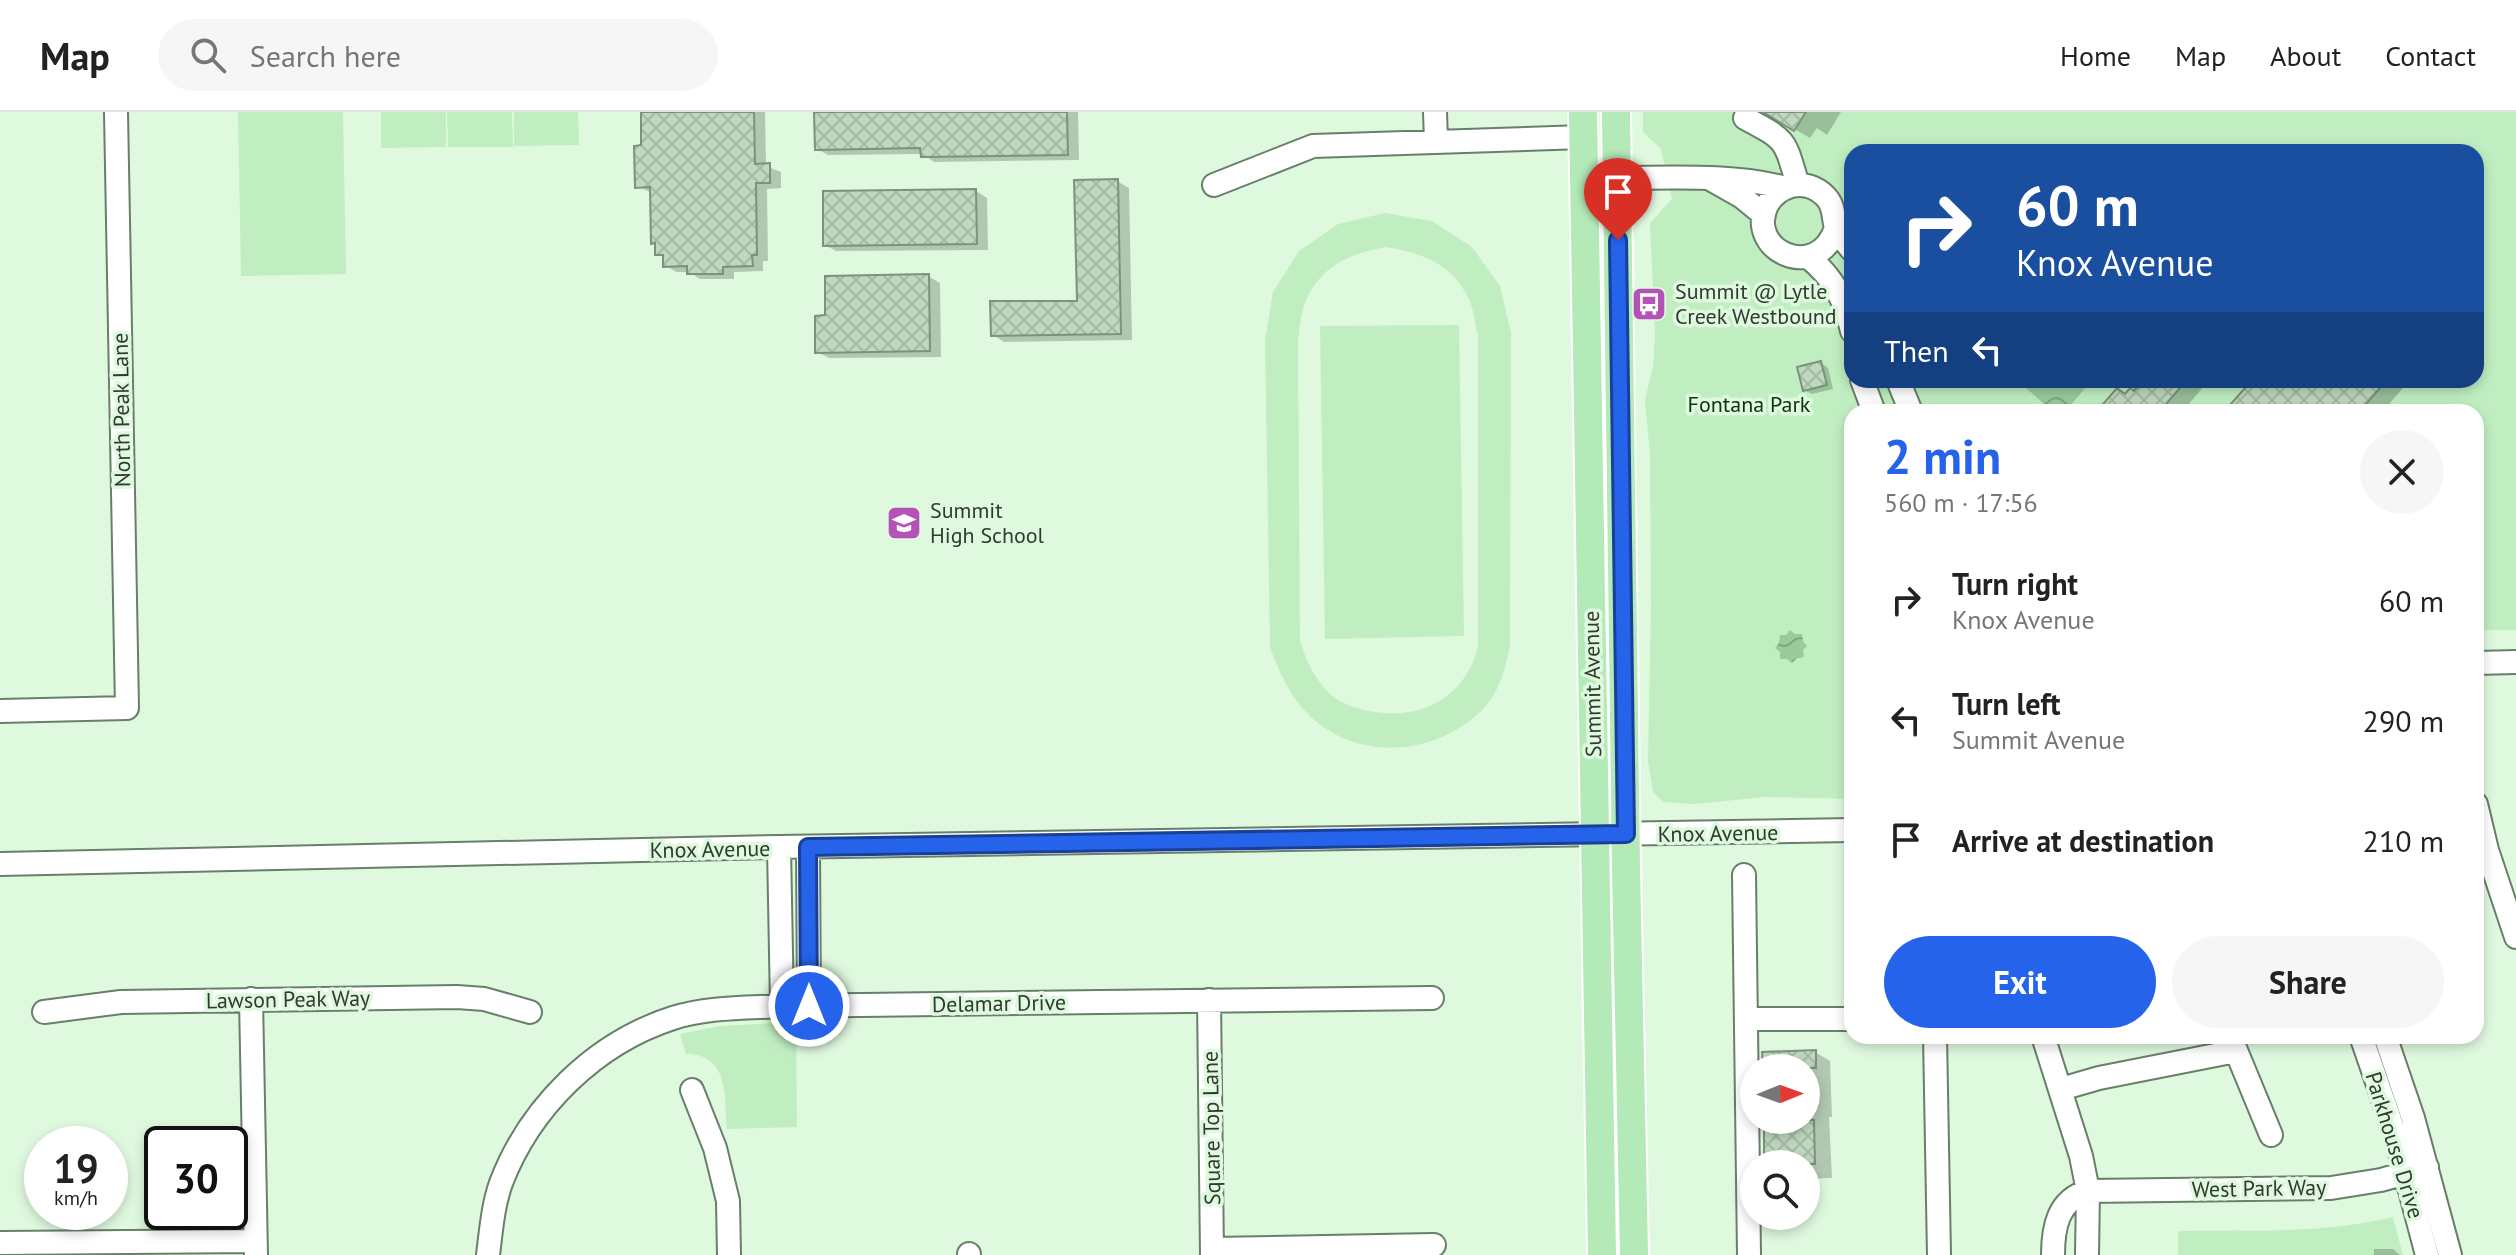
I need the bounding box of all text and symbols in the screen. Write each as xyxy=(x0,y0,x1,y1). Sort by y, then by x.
search box xyxy=(158,19,718,91)
text: Map xyxy=(40,31,110,80)
icon: search xyxy=(186,33,230,77)
text: Search here xyxy=(250,36,401,75)
text: Home xyxy=(2060,37,2131,74)
text: Map xyxy=(2175,37,2226,74)
text: About xyxy=(2270,37,2341,74)
text: Contact xyxy=(2385,37,2476,74)
pin xyxy=(1584,158,1652,240)
text: 60 m xyxy=(2016,169,2139,241)
icon: arrive xyxy=(1596,170,1640,214)
icon: right xyxy=(1884,176,1988,280)
text: Knox Avenue xyxy=(2016,239,2213,286)
place label: Summit @ Lytle Creek Westbound xyxy=(1675,277,1837,330)
bus stop icon: Summit @ Lytle Creek Westbound xyxy=(1630,285,1668,323)
icon: left xyxy=(1965,328,2009,372)
text: Then xyxy=(1884,331,1949,370)
street label: North Peak Lane xyxy=(106,333,136,487)
park label: Fontana Park xyxy=(1688,390,1811,418)
text: 2 min xyxy=(1884,425,2001,487)
button: close xyxy=(2360,430,2444,514)
text: 560 m · 17:56 xyxy=(1884,486,2038,519)
place label: Summit High School xyxy=(930,496,1045,549)
school or university icon: Summit High School xyxy=(885,504,923,542)
text: Turn right xyxy=(1952,564,2078,603)
icon: right xyxy=(1884,578,1928,622)
text: 60 m xyxy=(2379,581,2444,620)
text: Knox Avenue xyxy=(1952,603,2095,636)
street label: Summit Avenue xyxy=(1577,611,1607,757)
text: Turn left xyxy=(1952,684,2060,723)
icon: left xyxy=(1884,698,1928,742)
text: 290 m xyxy=(2363,701,2444,740)
text: Summit Avenue xyxy=(1952,723,2125,756)
street label: Knox Avenue xyxy=(1657,818,1779,848)
icon: arrive xyxy=(1884,818,1928,862)
text: Arrive at destination xyxy=(1952,821,2214,860)
text: 210 m xyxy=(2363,821,2444,860)
street label: Knox Avenue xyxy=(649,834,771,864)
button: Exit xyxy=(1884,936,2156,1028)
button: Share xyxy=(2172,936,2444,1028)
position arrow xyxy=(767,964,851,1048)
street label: Lawson Peak Way xyxy=(206,984,371,1014)
street label: Delamar Drive xyxy=(932,988,1066,1018)
street label: Square Top Lane xyxy=(1196,1051,1226,1205)
north arrow xyxy=(1740,1054,1820,1134)
map controls xyxy=(1740,1054,1820,1230)
street label: Parkhouse Drive xyxy=(2359,1068,2431,1222)
speed limit sign: 30 xyxy=(144,1126,248,1230)
text: 19 xyxy=(53,1142,99,1194)
button: search xyxy=(1740,1150,1820,1230)
street label: West Park Way xyxy=(2191,1173,2327,1203)
text: km/h xyxy=(54,1185,98,1211)

